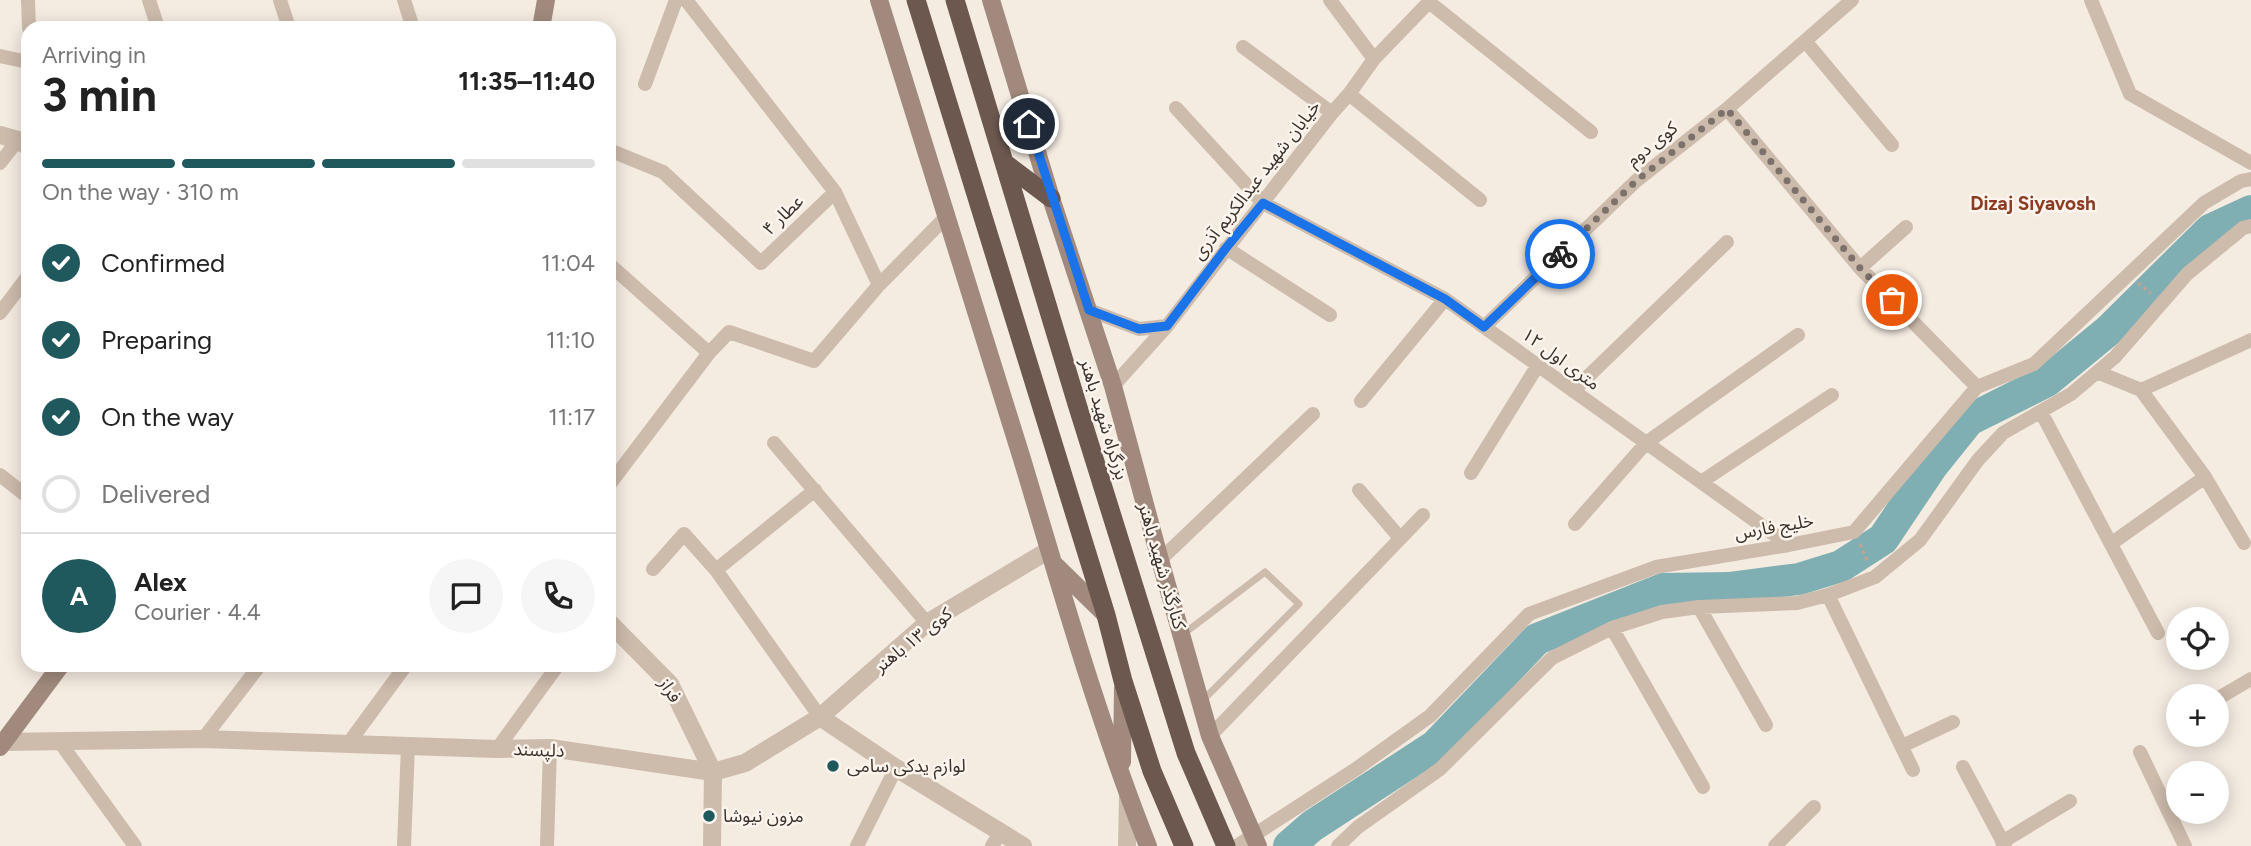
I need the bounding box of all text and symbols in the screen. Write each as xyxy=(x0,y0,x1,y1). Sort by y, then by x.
text: Arriving in xyxy=(42,41,146,69)
text: 11:35–11:40 xyxy=(458,65,595,97)
text: 3 min xyxy=(42,67,157,123)
pin xyxy=(999,94,1059,154)
street label: خیابان شهید عبدالکریم آذری xyxy=(1187,96,1327,265)
icon: home xyxy=(1010,105,1048,143)
street label: کوی دوم xyxy=(1622,116,1684,174)
text: On the way · 310 m xyxy=(42,178,239,206)
street label: عطار ۴ xyxy=(758,190,808,240)
district label: Dizaj Siyavosh xyxy=(1970,192,2096,215)
courier xyxy=(1525,219,1595,289)
icon: bike xyxy=(1541,235,1579,273)
icon: check xyxy=(42,244,80,282)
text: Confirmed xyxy=(101,247,225,279)
text: 11:04 xyxy=(541,249,595,277)
pin xyxy=(1862,270,1922,330)
icon: bag xyxy=(1873,281,1911,319)
icon: check xyxy=(42,321,80,359)
street label: ۱۲ متری اول xyxy=(1518,323,1604,395)
text: Preparing xyxy=(101,324,212,356)
text: 11:10 xyxy=(546,326,595,354)
street label: بزرگراه شهید باهنر xyxy=(1075,355,1133,482)
icon: check xyxy=(42,398,80,436)
text: On the way xyxy=(101,401,234,433)
text: 11:17 xyxy=(548,403,595,431)
text: Delivered xyxy=(101,478,210,510)
street label: کنارگذر شهید باهنر xyxy=(1133,499,1191,632)
street label: خلیج فارس xyxy=(1733,509,1816,547)
button: chat xyxy=(429,559,503,633)
button: phone xyxy=(521,559,595,633)
text: Alex xyxy=(134,566,187,598)
text: A xyxy=(70,580,88,612)
text: Courier · 4.4 xyxy=(134,598,261,626)
street label: کوی ۱۳ باهنر xyxy=(869,602,957,678)
map controls xyxy=(2166,607,2229,824)
button: locate xyxy=(2166,607,2229,670)
street label: فراز xyxy=(653,672,686,707)
button: + xyxy=(2166,684,2229,747)
street label: دلپسند xyxy=(513,738,565,762)
place label: لوازم یدکی سامی xyxy=(847,755,966,780)
marker: لوازم یدکی سامی xyxy=(825,758,841,774)
button: − xyxy=(2166,761,2229,824)
place label: مزون نیوشا xyxy=(723,805,804,827)
marker: مزون نیوشا xyxy=(701,808,717,824)

